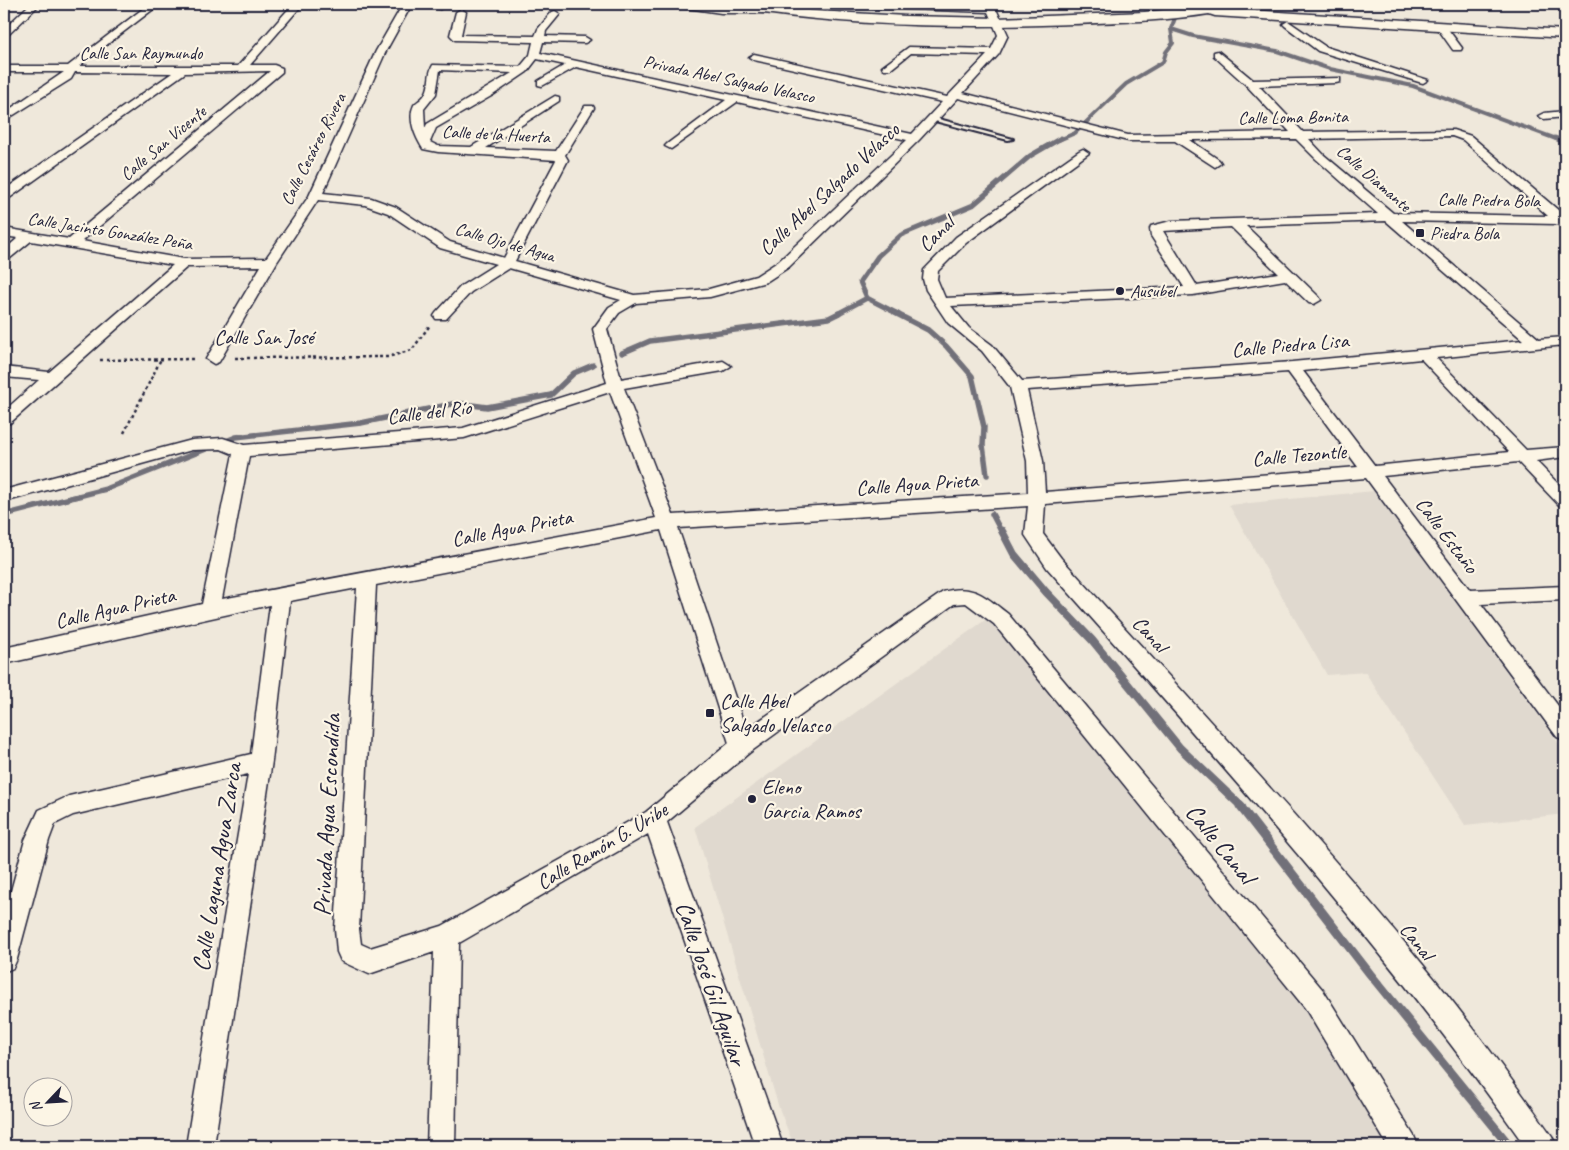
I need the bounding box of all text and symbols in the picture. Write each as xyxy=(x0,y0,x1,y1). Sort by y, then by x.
street label: Calle San Raymundo xyxy=(80,42,204,64)
street label: Privada Abel Salgado Velasco xyxy=(641,50,818,108)
street label: Calle Cesáreo Rivera xyxy=(275,88,351,209)
street label: Calle San Vicente xyxy=(115,100,211,185)
street label: Calle Loma Bonita xyxy=(1238,105,1349,129)
street label: Calle Abel Salgado Velasco xyxy=(753,116,906,261)
street label: Calle de la Huerta xyxy=(441,120,552,148)
street label: Calle Diamante xyxy=(1332,140,1417,217)
street label: Calle Piedra Bola xyxy=(1438,188,1541,212)
street label: Calle Jacinto González Peña xyxy=(26,207,195,255)
street label: Canal xyxy=(912,208,962,257)
street label: Calle Ojo de Agua xyxy=(453,217,559,267)
place label: Piedra Bola xyxy=(1430,222,1501,244)
marker: Piedra Bola xyxy=(1414,227,1426,239)
place label: Ausubel xyxy=(1130,280,1178,302)
marker: Ausubel xyxy=(1114,285,1126,297)
street label: Calle San José xyxy=(214,324,317,350)
street label: Calle Piedra Lisa xyxy=(1230,327,1351,363)
street label: Calle del Río xyxy=(386,394,474,430)
street label: Calle Tezontle xyxy=(1251,438,1348,472)
street label: Calle Agua Prieta xyxy=(855,467,981,501)
street label: Calle Estaño xyxy=(1410,492,1485,580)
street label: Calle Agua Prieta xyxy=(449,503,576,552)
street label: Calle Agua Prieta xyxy=(52,581,179,634)
street label: Canal xyxy=(1127,610,1176,660)
place label: Calle Abel Salgado Velasco xyxy=(720,688,832,738)
marker: Calle Abel Salgado Velasco xyxy=(704,707,716,719)
street label: Privada Agua Escondida xyxy=(306,711,348,917)
street label: Calle Laguna Agua Zarca xyxy=(185,758,250,974)
place label: Eleno Garcia Ramos xyxy=(762,774,862,824)
marker: Eleno Garcia Ramos xyxy=(746,793,758,805)
street label: Calle Ramón G. Uribe xyxy=(532,796,673,895)
street label: Calle Canal xyxy=(1178,797,1265,894)
street label: Calle José Gil Aguilar xyxy=(668,897,755,1072)
street label: Canal xyxy=(1394,917,1442,968)
north arrow xyxy=(22,1078,72,1128)
text: N xyxy=(26,1098,46,1115)

